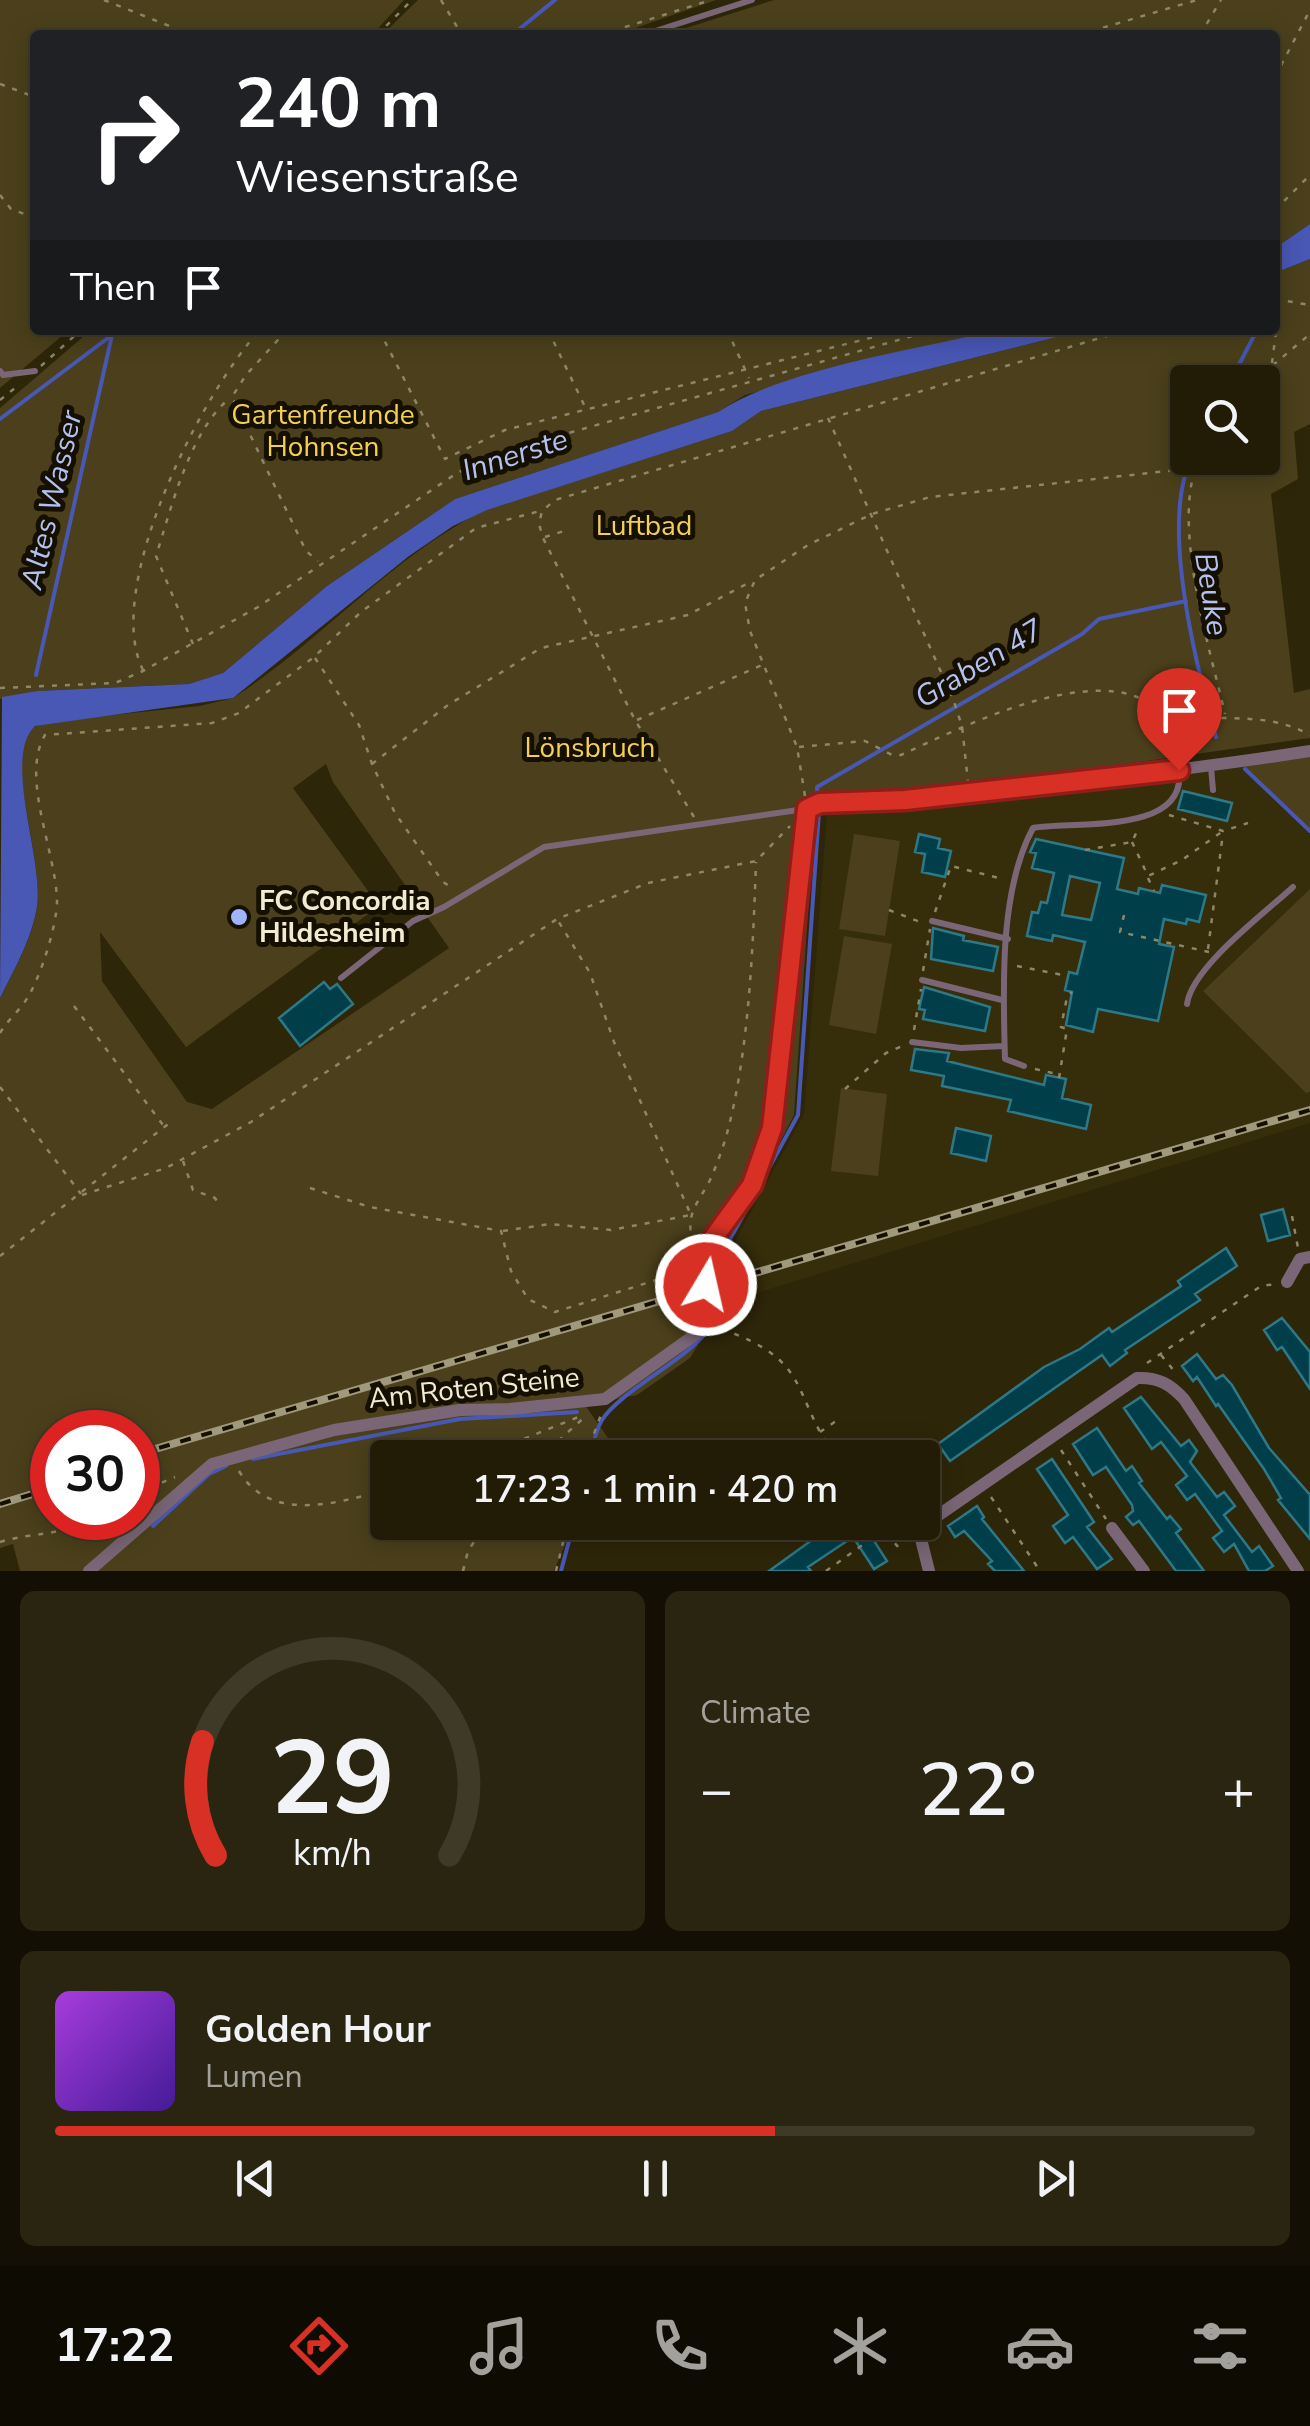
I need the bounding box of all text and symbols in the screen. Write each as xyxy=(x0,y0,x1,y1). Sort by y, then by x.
text: 240 m xyxy=(235,56,441,152)
icon: right xyxy=(70,70,200,200)
text: Wiesenstraße xyxy=(235,147,519,208)
icon: arrive xyxy=(176,260,231,315)
text: Then xyxy=(70,262,156,313)
map controls xyxy=(1170,365,1280,475)
button: search xyxy=(1170,365,1280,475)
park label: Gartenfreunde Hohnsen xyxy=(231,396,415,466)
water label: Altes Wasser xyxy=(11,406,93,594)
water label: Innerste xyxy=(457,419,573,491)
park label: Luftbad xyxy=(596,507,692,545)
water label: Beuke xyxy=(1184,549,1238,639)
water label: Graben 47 xyxy=(907,609,1051,718)
pin xyxy=(1137,668,1222,771)
icon: arrive xyxy=(1152,683,1207,738)
park label: Lönsbruch xyxy=(525,729,655,767)
place label: FC Concordia Hildesheim xyxy=(259,882,431,952)
marker: FC Concordia Hildesheim xyxy=(228,906,250,928)
position arrow xyxy=(654,1233,758,1337)
street label: Am Roten Steine xyxy=(367,1358,581,1418)
speed limit sign: 30 xyxy=(30,1410,160,1540)
text: 17:23 · 1 min · 420 m xyxy=(472,1464,838,1515)
text: Climate xyxy=(700,1691,811,1734)
text: 29 xyxy=(270,1708,395,1850)
text: 22° xyxy=(918,1739,1037,1841)
text: − xyxy=(700,1753,733,1828)
text: + xyxy=(1222,1753,1255,1828)
text: km/h xyxy=(293,1829,372,1878)
text: Golden Hour xyxy=(205,2004,431,2055)
text: Lumen xyxy=(205,2055,303,2098)
icon: previous xyxy=(228,2151,283,2206)
icon: pause xyxy=(628,2151,683,2206)
icon: next xyxy=(1028,2151,1083,2206)
icon: directions xyxy=(284,2311,354,2381)
icon: music xyxy=(464,2311,534,2381)
icon: phone xyxy=(645,2311,715,2381)
icon: climate xyxy=(825,2311,895,2381)
icon: car xyxy=(1005,2311,1075,2381)
icon: filters xyxy=(1185,2311,1255,2381)
text: 17:22 xyxy=(55,2316,174,2377)

